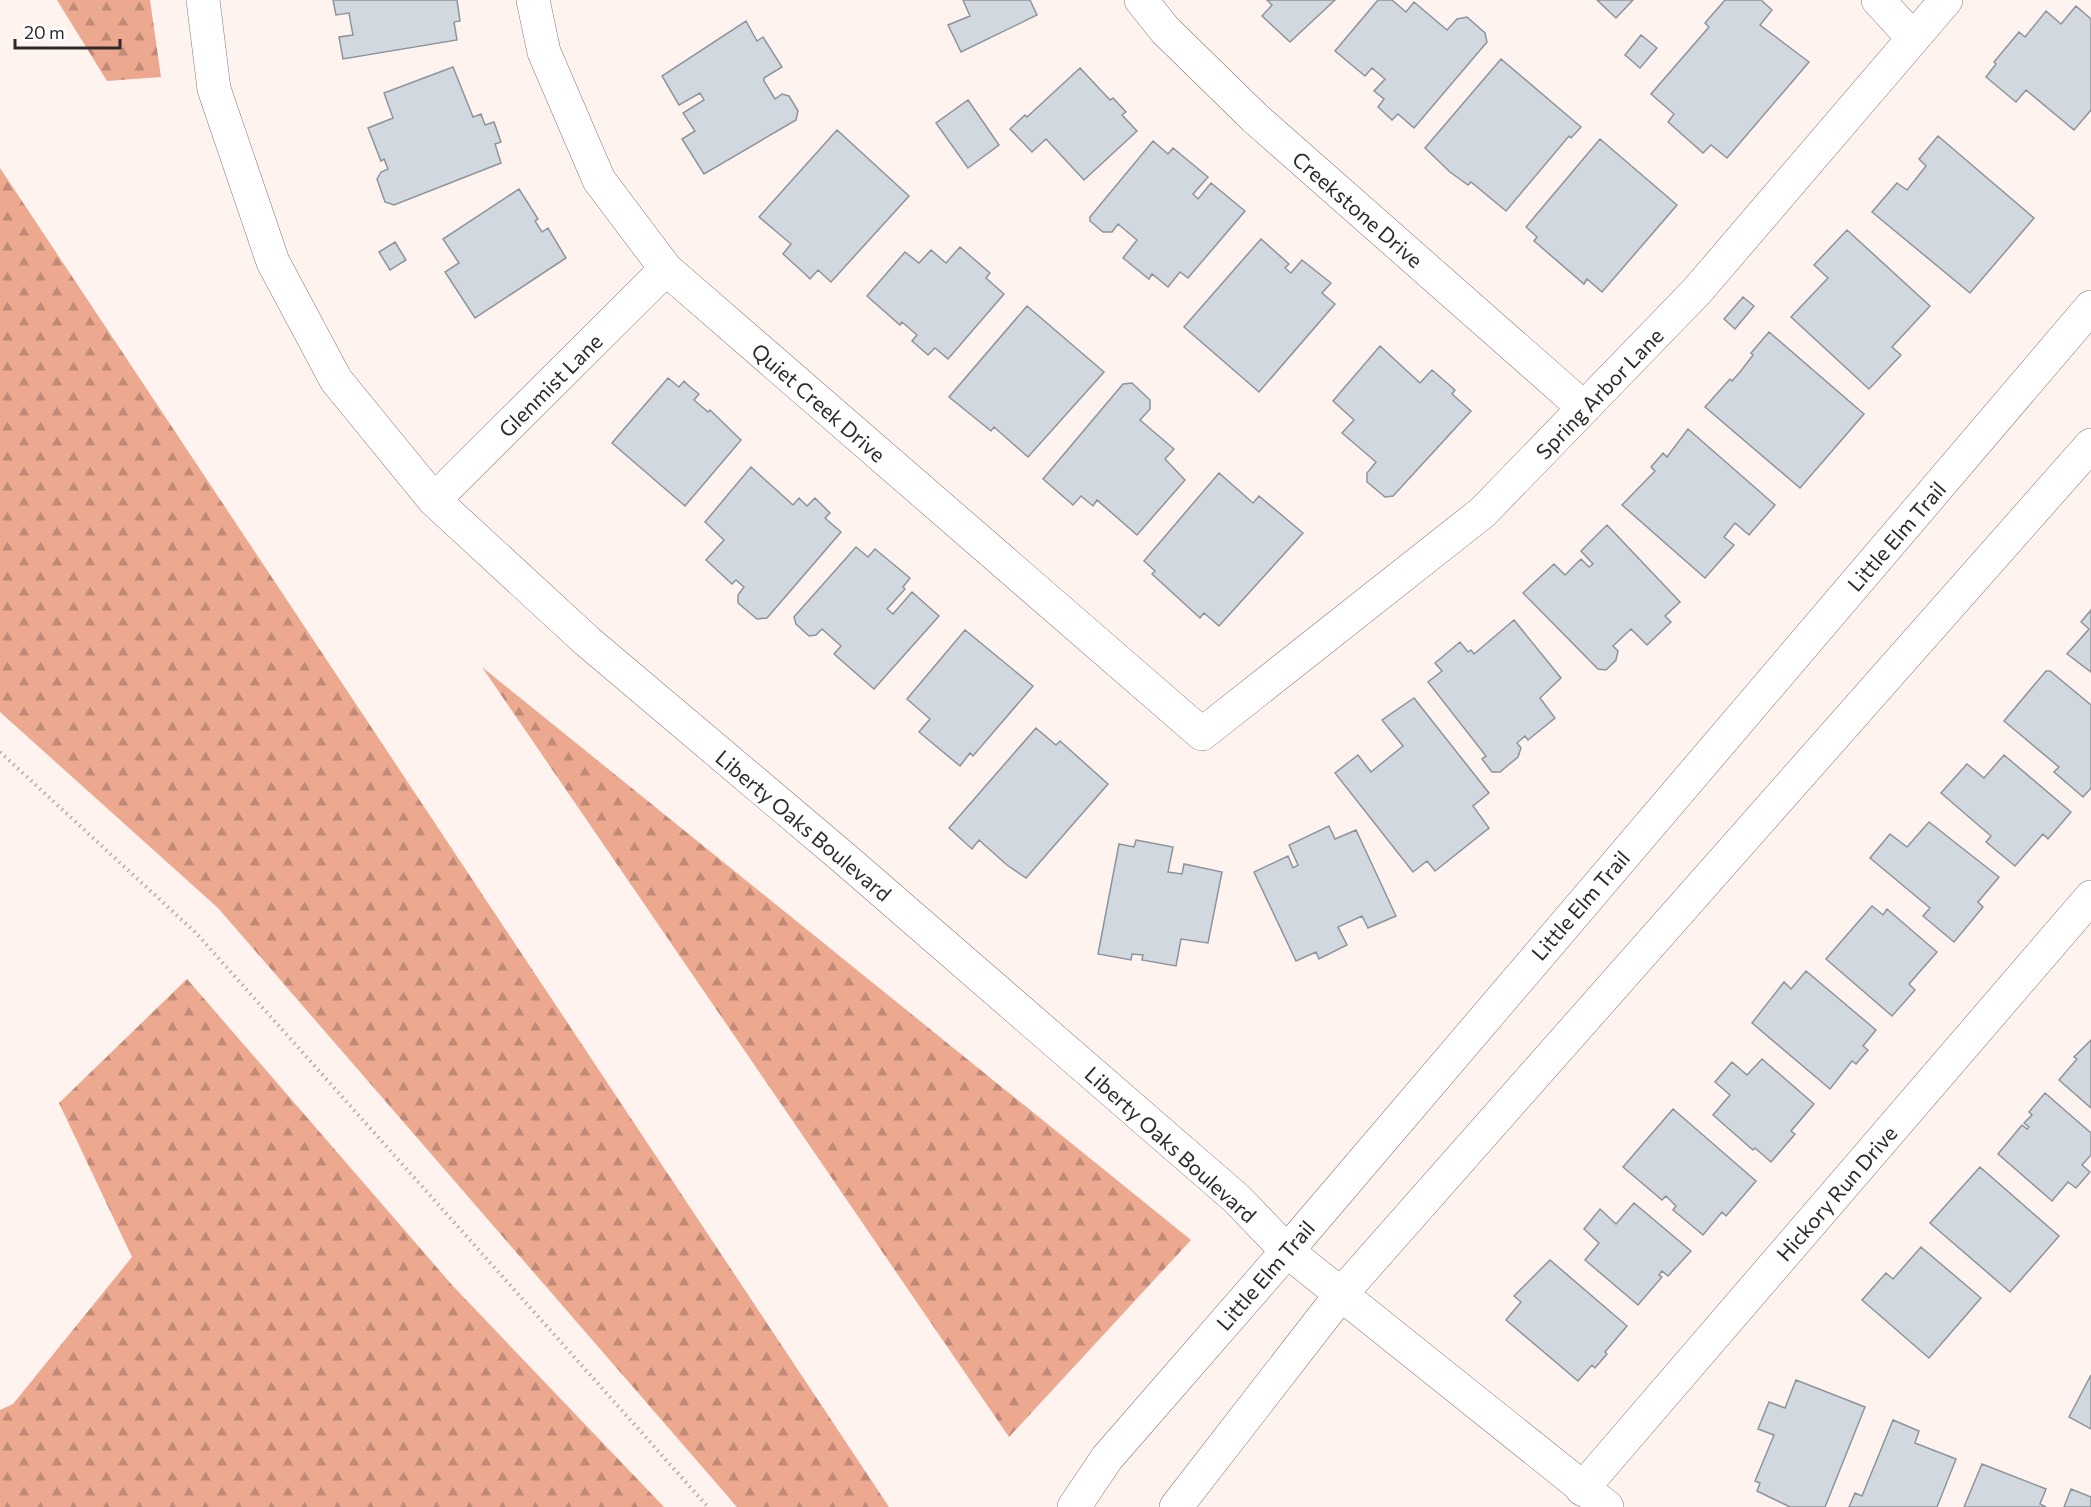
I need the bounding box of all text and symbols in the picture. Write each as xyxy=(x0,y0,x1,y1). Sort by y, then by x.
scale bar xyxy=(15,12,120,50)
text: 20 m xyxy=(24,21,65,43)
street label: Creekstone Drive xyxy=(1288,146,1428,272)
street label: Spring Arbor Lane xyxy=(1530,322,1668,464)
street label: Glenmist Lane xyxy=(493,328,607,442)
street label: Quiet Creek Drive xyxy=(747,337,891,467)
street label: Little Elm Trail xyxy=(1842,476,1950,596)
street label: Liberty Oaks Boulevard xyxy=(711,744,897,906)
street label: Little Elm Trail xyxy=(1526,845,1634,965)
street label: Liberty Oaks Boulevard xyxy=(1080,1061,1262,1227)
street label: Hickory Run Drive xyxy=(1771,1120,1901,1266)
street label: Little Elm Trail xyxy=(1211,1215,1319,1335)

